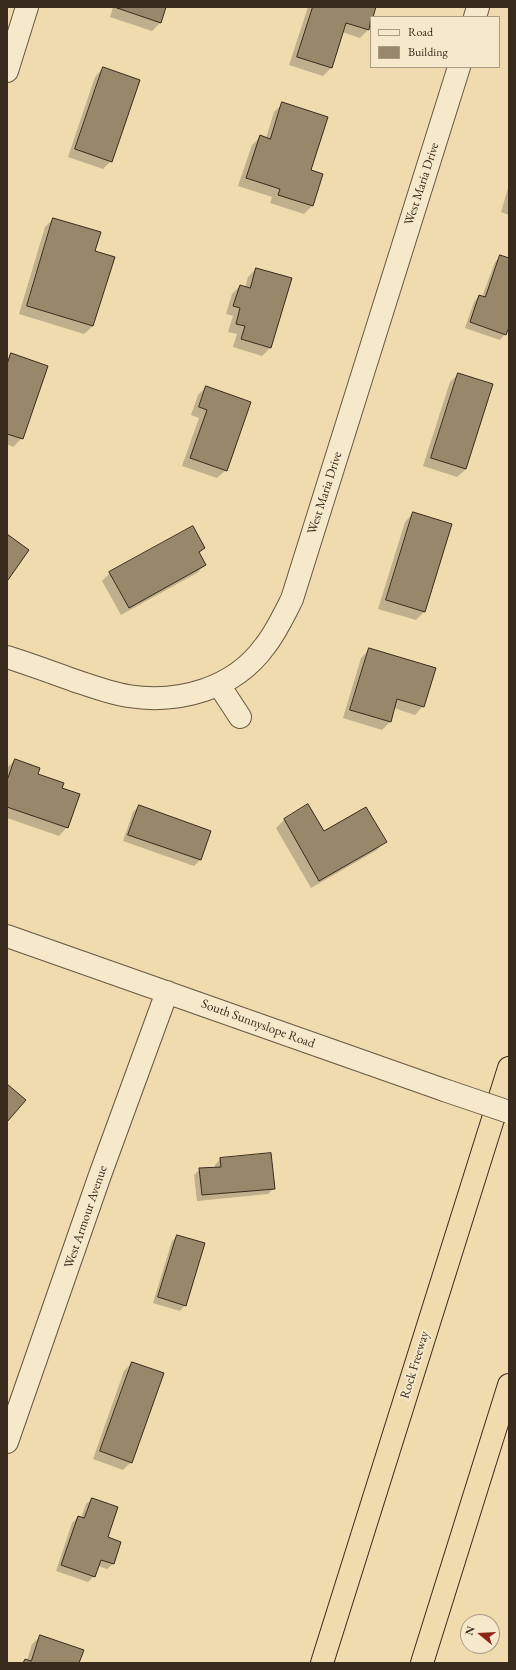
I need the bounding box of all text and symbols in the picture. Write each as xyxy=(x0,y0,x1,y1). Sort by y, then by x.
legend xyxy=(370,16,500,68)
text: Road xyxy=(408,24,433,40)
text: Building xyxy=(408,44,448,60)
street label: West Maria Drive xyxy=(401,141,443,227)
street label: West Maria Drive xyxy=(304,450,346,536)
street label: South Sunnyslope Road xyxy=(199,996,317,1052)
street label: West Armour Avenue xyxy=(61,1164,111,1270)
street label: Rock Freeway xyxy=(397,1329,433,1401)
north arrow xyxy=(460,1614,500,1654)
text: N xyxy=(462,1624,478,1637)

